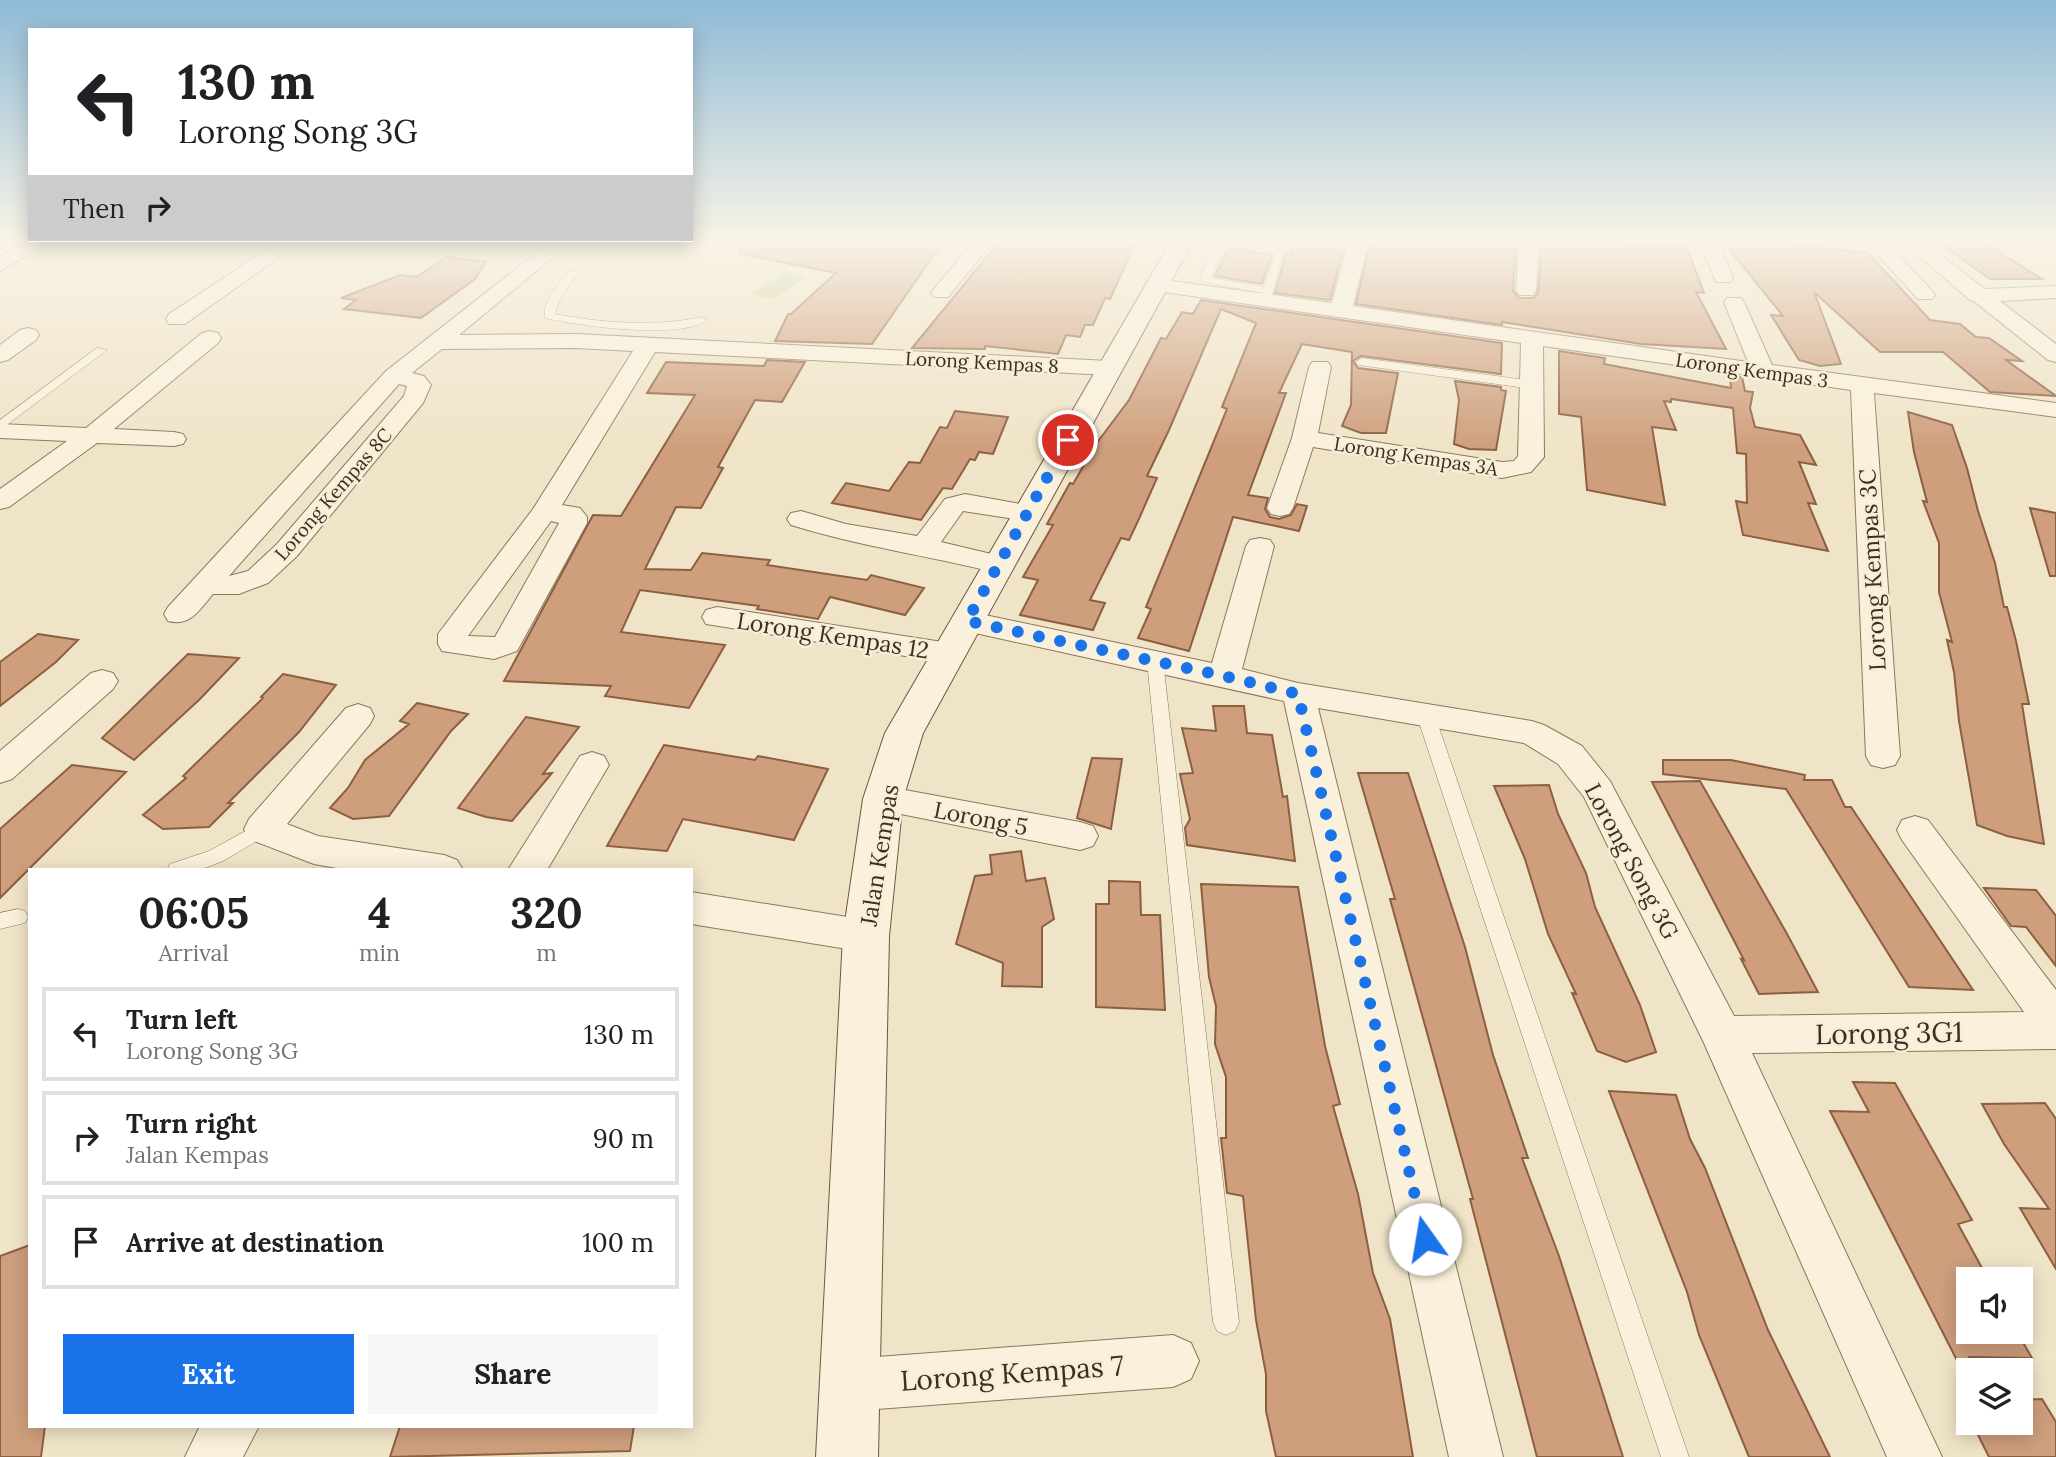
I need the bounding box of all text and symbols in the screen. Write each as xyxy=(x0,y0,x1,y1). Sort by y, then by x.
text: 130 m xyxy=(178,50,314,112)
icon: left xyxy=(63,56,154,147)
text: Lorong Song 3G xyxy=(178,111,418,152)
icon: right xyxy=(139,189,177,227)
text: Then xyxy=(63,192,125,225)
street label: Lorong Kempas 8 xyxy=(905,346,1059,378)
street label: Lorong Kempas 3 xyxy=(1674,347,1830,393)
pin xyxy=(1038,410,1098,470)
icon: arrive xyxy=(1049,421,1087,459)
street label: Lorong Kempas 8C xyxy=(269,423,397,565)
street label: Lorong Kempas 3A xyxy=(1332,431,1501,481)
street label: Lorong Kempas 3C xyxy=(1852,468,1892,672)
street label: Lorong Kempas 12 xyxy=(735,605,931,665)
street label: Lorong Song 3G xyxy=(1579,778,1685,944)
street label: Jalan Kempas xyxy=(853,782,904,929)
street label: Lorong 5 xyxy=(931,795,1031,841)
text: 06:05 xyxy=(138,886,249,940)
text: 4 xyxy=(368,886,391,940)
text: 320 xyxy=(510,886,583,940)
text: Arrival xyxy=(158,938,229,967)
text: min xyxy=(359,938,400,967)
text: m xyxy=(536,938,557,967)
text: Turn left xyxy=(126,1003,237,1036)
street label: Lorong 3G1 xyxy=(1815,1014,1963,1052)
icon: left xyxy=(67,1015,105,1053)
text: 130 m xyxy=(584,1018,654,1051)
text: Lorong Song 3G xyxy=(126,1036,298,1065)
text: Turn right xyxy=(126,1107,257,1140)
icon: right xyxy=(67,1119,105,1157)
text: 90 m xyxy=(593,1122,654,1155)
text: Jalan Kempas xyxy=(126,1140,269,1169)
position arrow xyxy=(1388,1202,1462,1276)
icon: arrive xyxy=(67,1223,105,1261)
text: Arrive at destination xyxy=(126,1226,384,1259)
text: 100 m xyxy=(582,1226,654,1259)
map controls xyxy=(1956,1267,2033,1435)
button: sound xyxy=(1956,1267,2033,1344)
button: Exit xyxy=(63,1334,354,1414)
button: Share xyxy=(368,1334,658,1414)
street label: Lorong Kempas 7 xyxy=(899,1347,1125,1399)
button: layers xyxy=(1956,1358,2033,1435)

